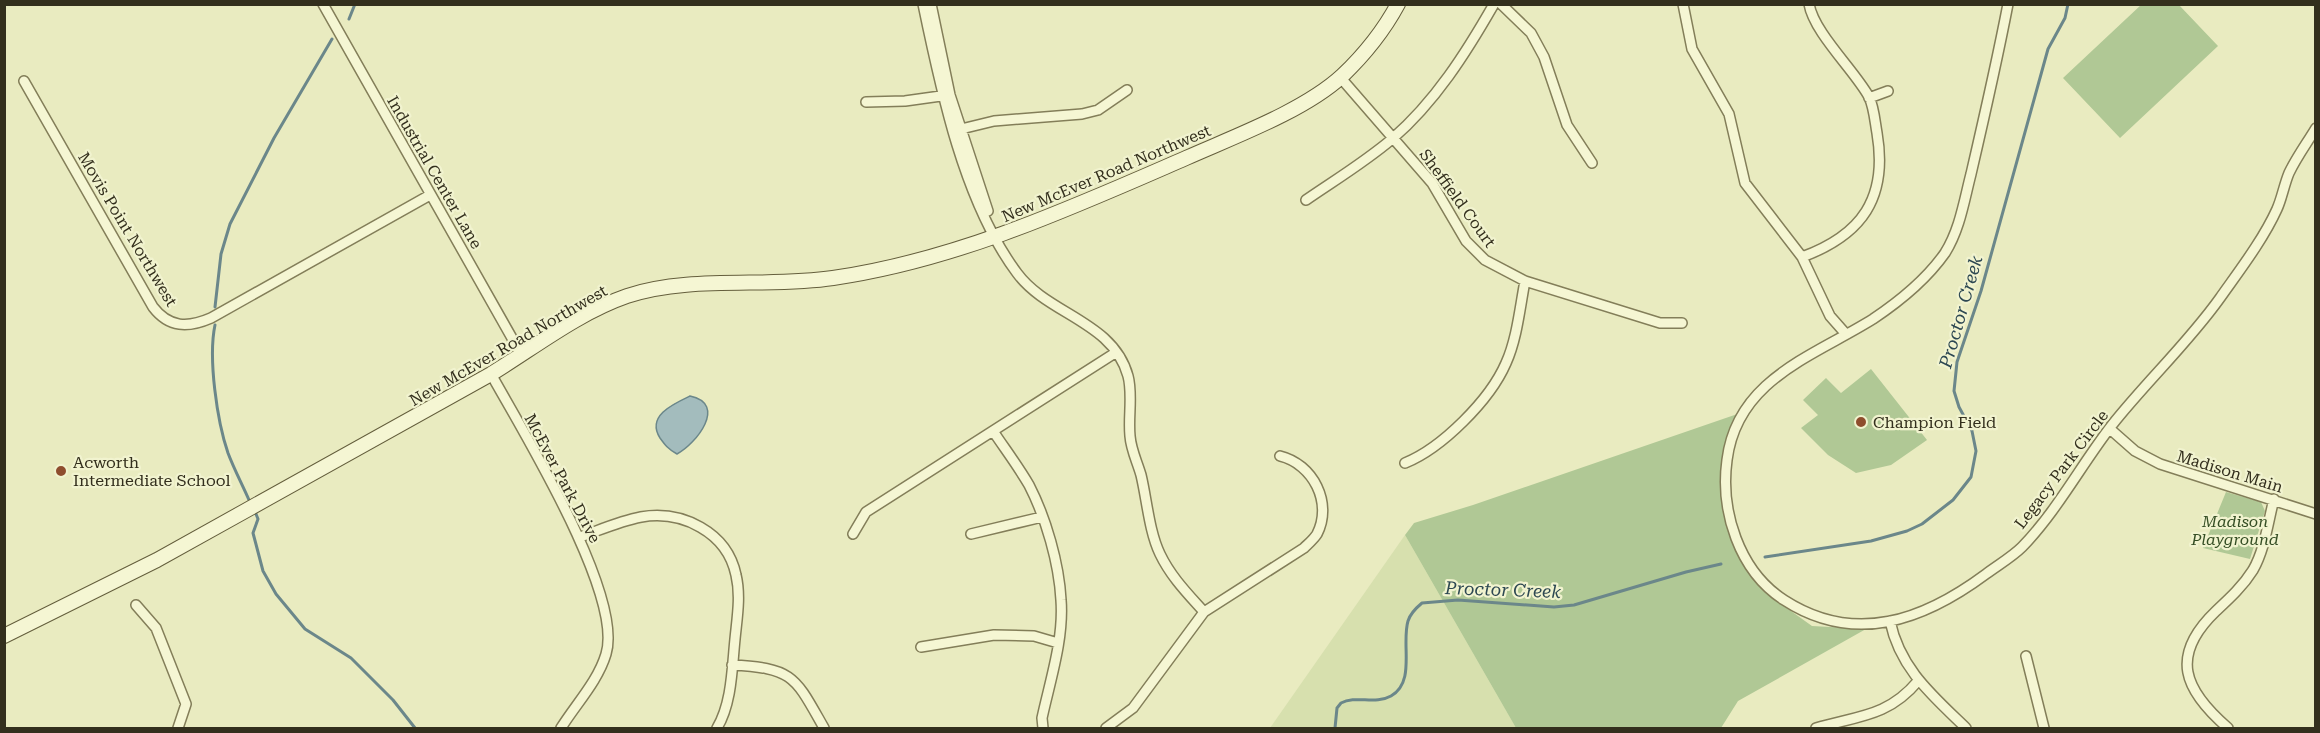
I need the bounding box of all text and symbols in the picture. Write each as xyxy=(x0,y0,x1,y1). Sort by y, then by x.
street label: Industrial Center Lane xyxy=(383,93,486,252)
street label: New McEver Road Northwest xyxy=(999,121,1214,226)
street label: Sheffield Court xyxy=(1416,145,1500,251)
street label: Movis Point Northwest xyxy=(74,149,181,310)
water label: Proctor Creek xyxy=(1934,253,1987,371)
street label: New McEver Road Northwest xyxy=(406,281,610,410)
street label: Legacy Park Circle xyxy=(2011,406,2112,532)
street label: McEver Park Drive xyxy=(520,410,605,546)
place label: Champion Field xyxy=(1873,413,1996,432)
marker: Champion Field xyxy=(1854,415,1868,429)
street label: Madison Main xyxy=(2175,446,2285,497)
place label: Acworth Intermediate School xyxy=(73,453,231,490)
marker: Acworth Intermediate School xyxy=(54,464,68,478)
park label: Madison Playground xyxy=(2190,512,2279,549)
water label: Proctor Creek xyxy=(1444,577,1562,602)

